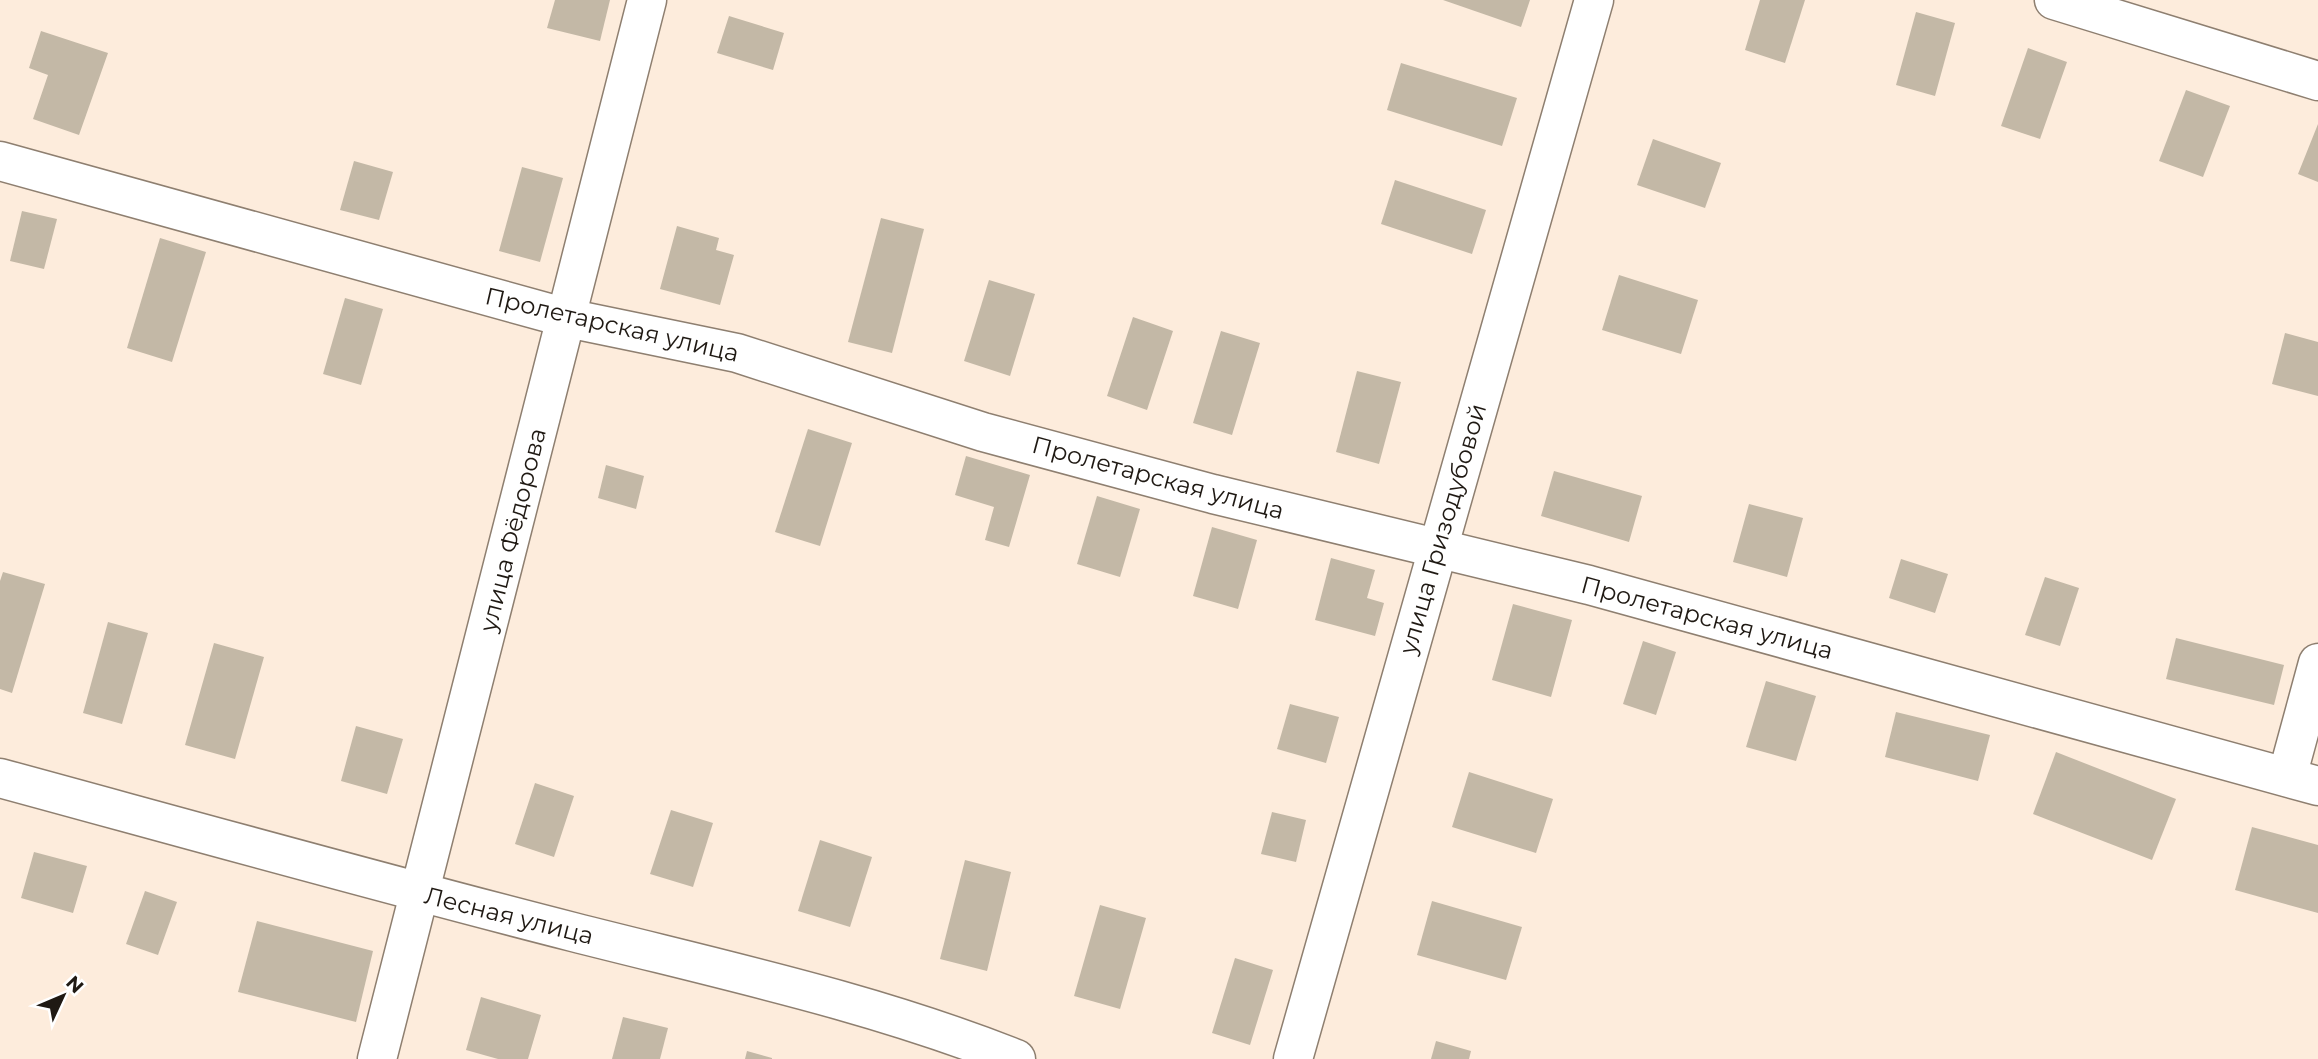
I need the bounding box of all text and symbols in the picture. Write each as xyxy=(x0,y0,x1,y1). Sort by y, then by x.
street label: Пролетарская улица xyxy=(482,281,742,368)
street label: улица Гризодубовой xyxy=(1393,400,1492,658)
street label: улица Фёдорова xyxy=(473,425,552,636)
street label: Пролетарская улица xyxy=(1029,430,1287,525)
street label: Пролетарская улица xyxy=(1578,570,1836,665)
street label: Лесная улица xyxy=(422,881,597,951)
north arrow xyxy=(28,961,98,1031)
text: N xyxy=(61,971,88,998)

